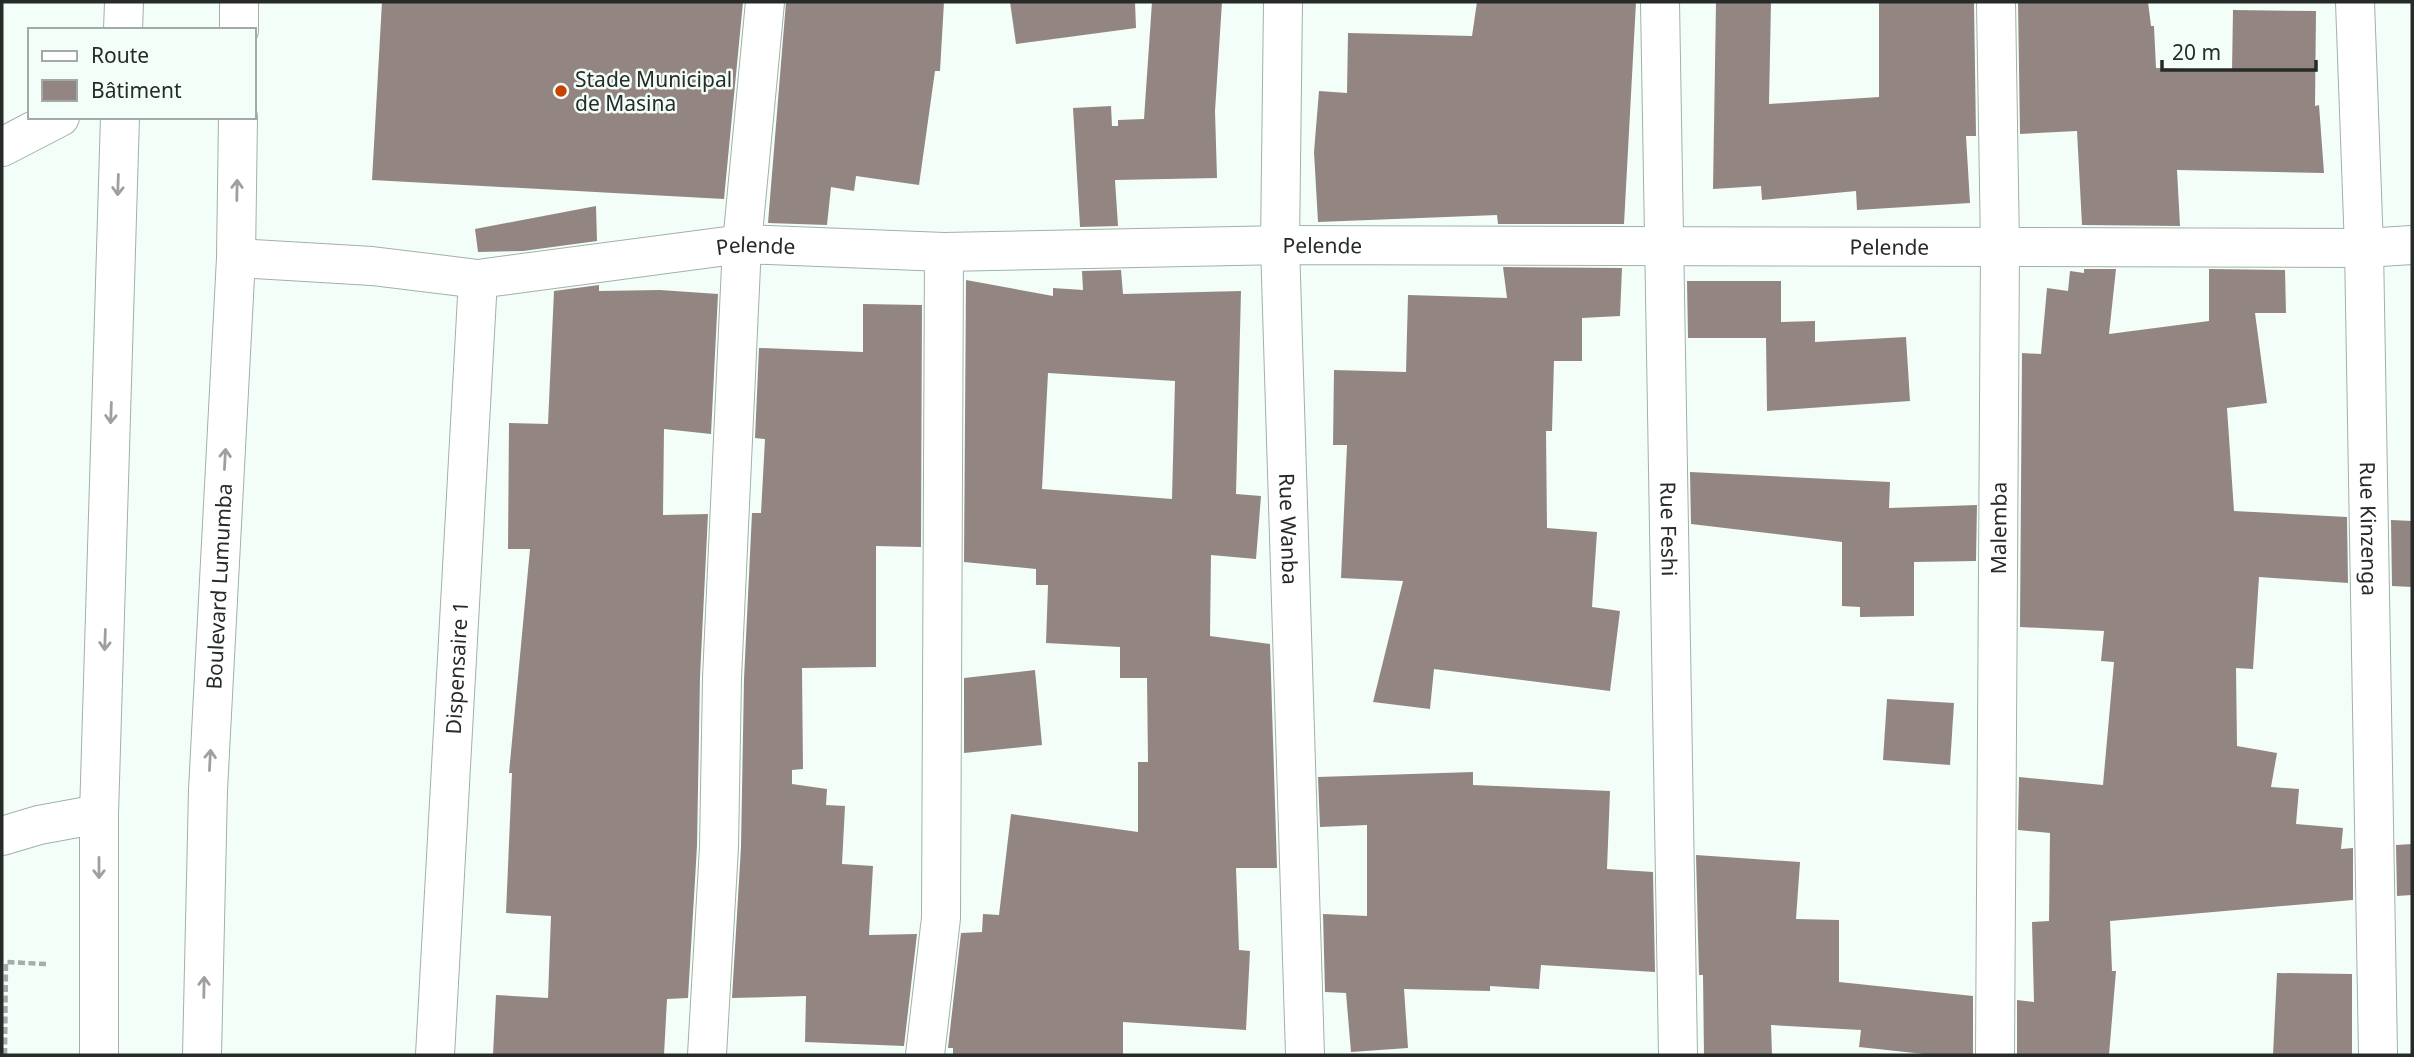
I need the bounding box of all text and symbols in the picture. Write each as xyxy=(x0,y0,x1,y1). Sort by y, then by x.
legend xyxy=(28,28,256,119)
scale bar xyxy=(2162,28,2316,72)
text: 20 m xyxy=(2172,38,2221,66)
text: Route xyxy=(91,41,149,69)
place label: Stade Municipal de Masina xyxy=(575,65,732,117)
text: Bâtiment xyxy=(91,76,182,104)
marker: Stade Municipal de Masina xyxy=(553,83,569,99)
one-way arrow xyxy=(112,174,125,197)
one-way arrow xyxy=(230,179,243,202)
street label: Pelende xyxy=(714,230,796,261)
street label: Pelende xyxy=(1283,231,1362,259)
street label: Pelende xyxy=(1850,233,1929,261)
one-way arrow xyxy=(105,401,118,424)
one-way arrow xyxy=(219,448,232,471)
street label: Rue Kinzenga xyxy=(2354,461,2384,596)
street label: Rue Wanba xyxy=(1273,472,1304,585)
street label: Rue Feshi xyxy=(1654,481,1684,576)
street label: Malemba xyxy=(1984,482,2013,574)
street label: Boulevard Lumumba xyxy=(199,483,238,690)
street label: Dispensaire 1 xyxy=(439,600,474,735)
one-way arrow xyxy=(98,629,111,652)
one-way arrow xyxy=(204,749,217,771)
one-way arrow xyxy=(92,856,106,879)
one-way arrow xyxy=(197,976,211,999)

